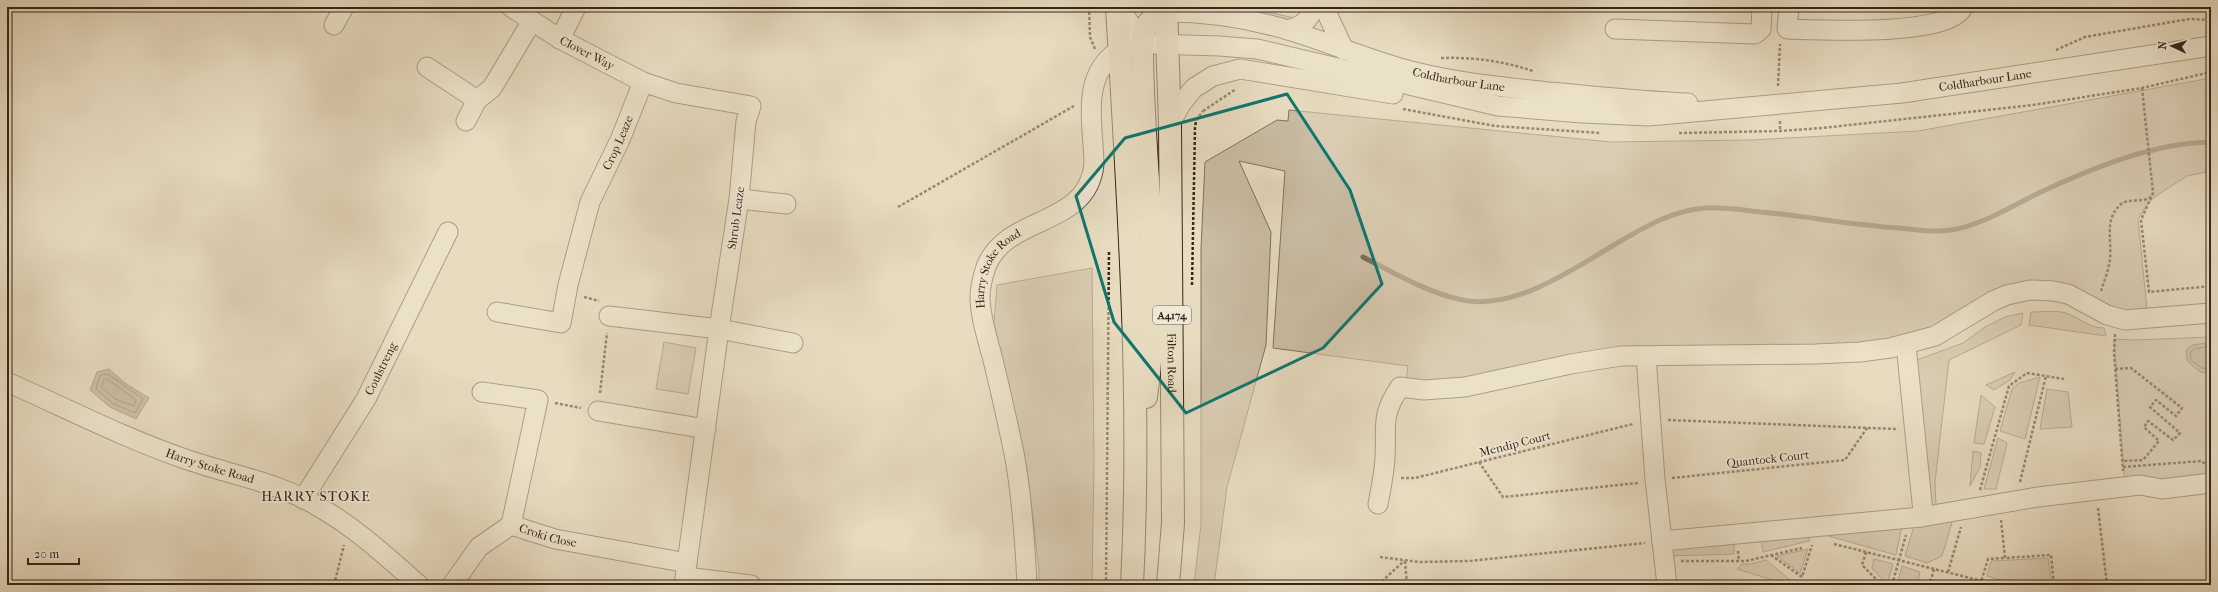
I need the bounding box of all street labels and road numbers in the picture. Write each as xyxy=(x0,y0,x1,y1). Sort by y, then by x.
street label: Clover Way xyxy=(557,33,617,73)
street label: Coldharbour Lane xyxy=(1411,65,1506,94)
street label: Coldharbour Lane xyxy=(1938,66,2033,94)
street label: Crop Leaze xyxy=(600,113,636,172)
street label: Shrub Leaze xyxy=(725,185,747,251)
street label: Harry Stoke Road xyxy=(973,226,1024,309)
road number: A4174 xyxy=(1153,306,1191,324)
street label: Filton Road xyxy=(1165,333,1179,393)
street label: Coulstreng xyxy=(362,339,400,397)
street label: Mendip Court xyxy=(1478,428,1553,460)
street label: Harry Stoke Road xyxy=(164,446,256,486)
street label: Quantock Court xyxy=(1726,448,1811,470)
street label: Croki Close xyxy=(517,521,578,550)

